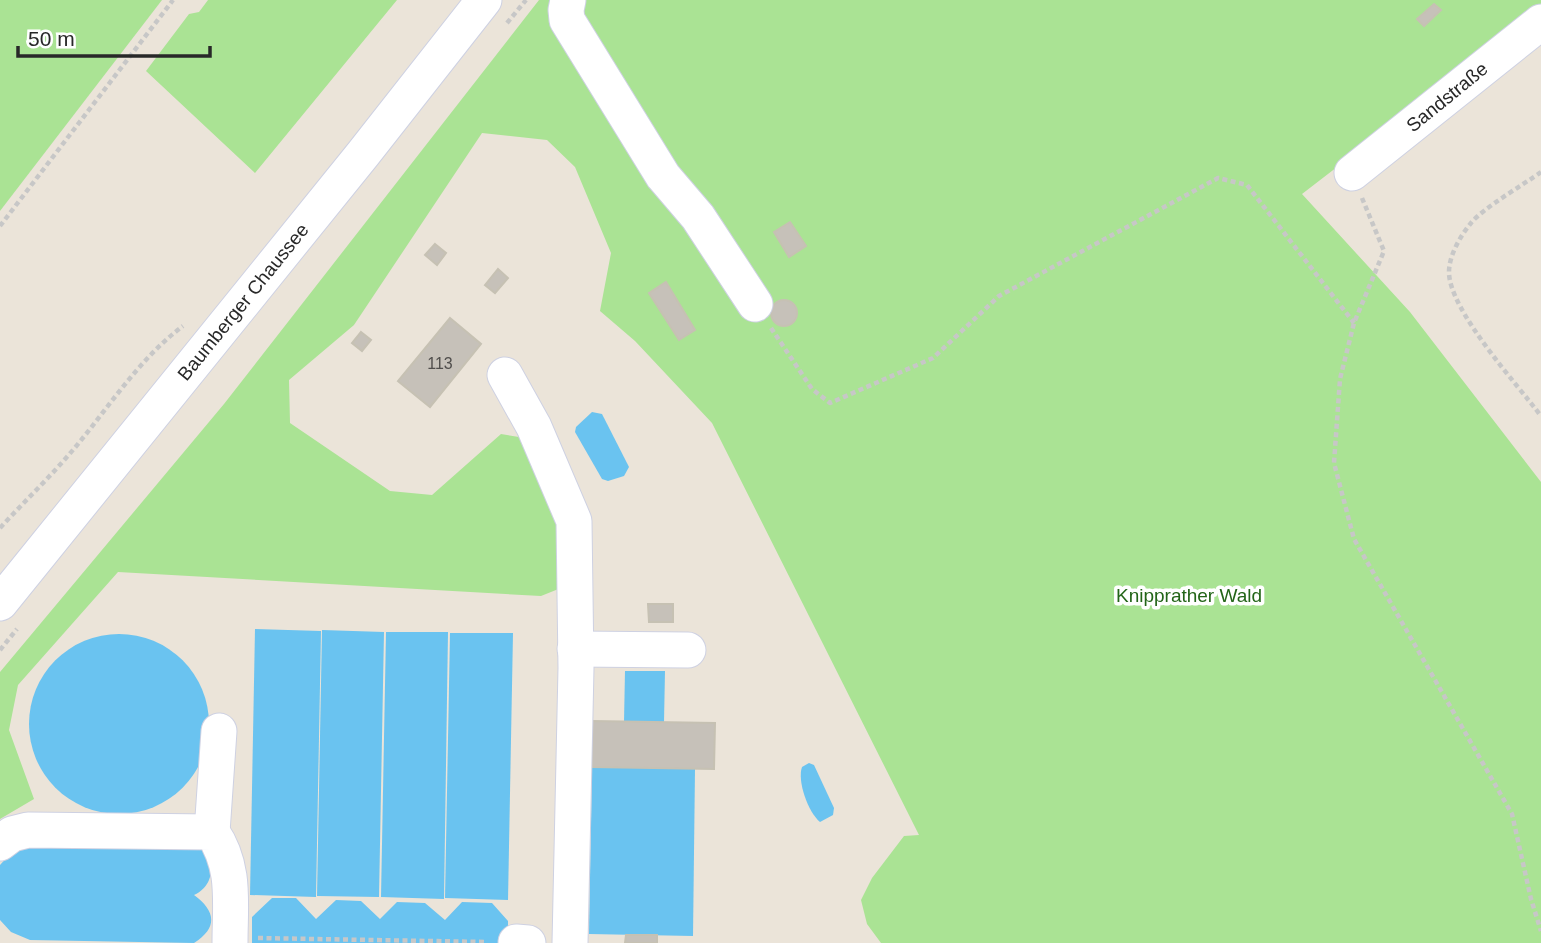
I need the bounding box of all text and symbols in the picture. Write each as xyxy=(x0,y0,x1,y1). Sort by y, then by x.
scale bar xyxy=(18,14,210,58)
text: 50 m xyxy=(28,27,75,50)
street label: Sandstraße xyxy=(1402,58,1492,136)
street label: Baumberger Chaussee xyxy=(173,219,313,385)
house number: 113 xyxy=(427,355,453,372)
park label: Knipprather Wald xyxy=(1116,585,1262,606)

